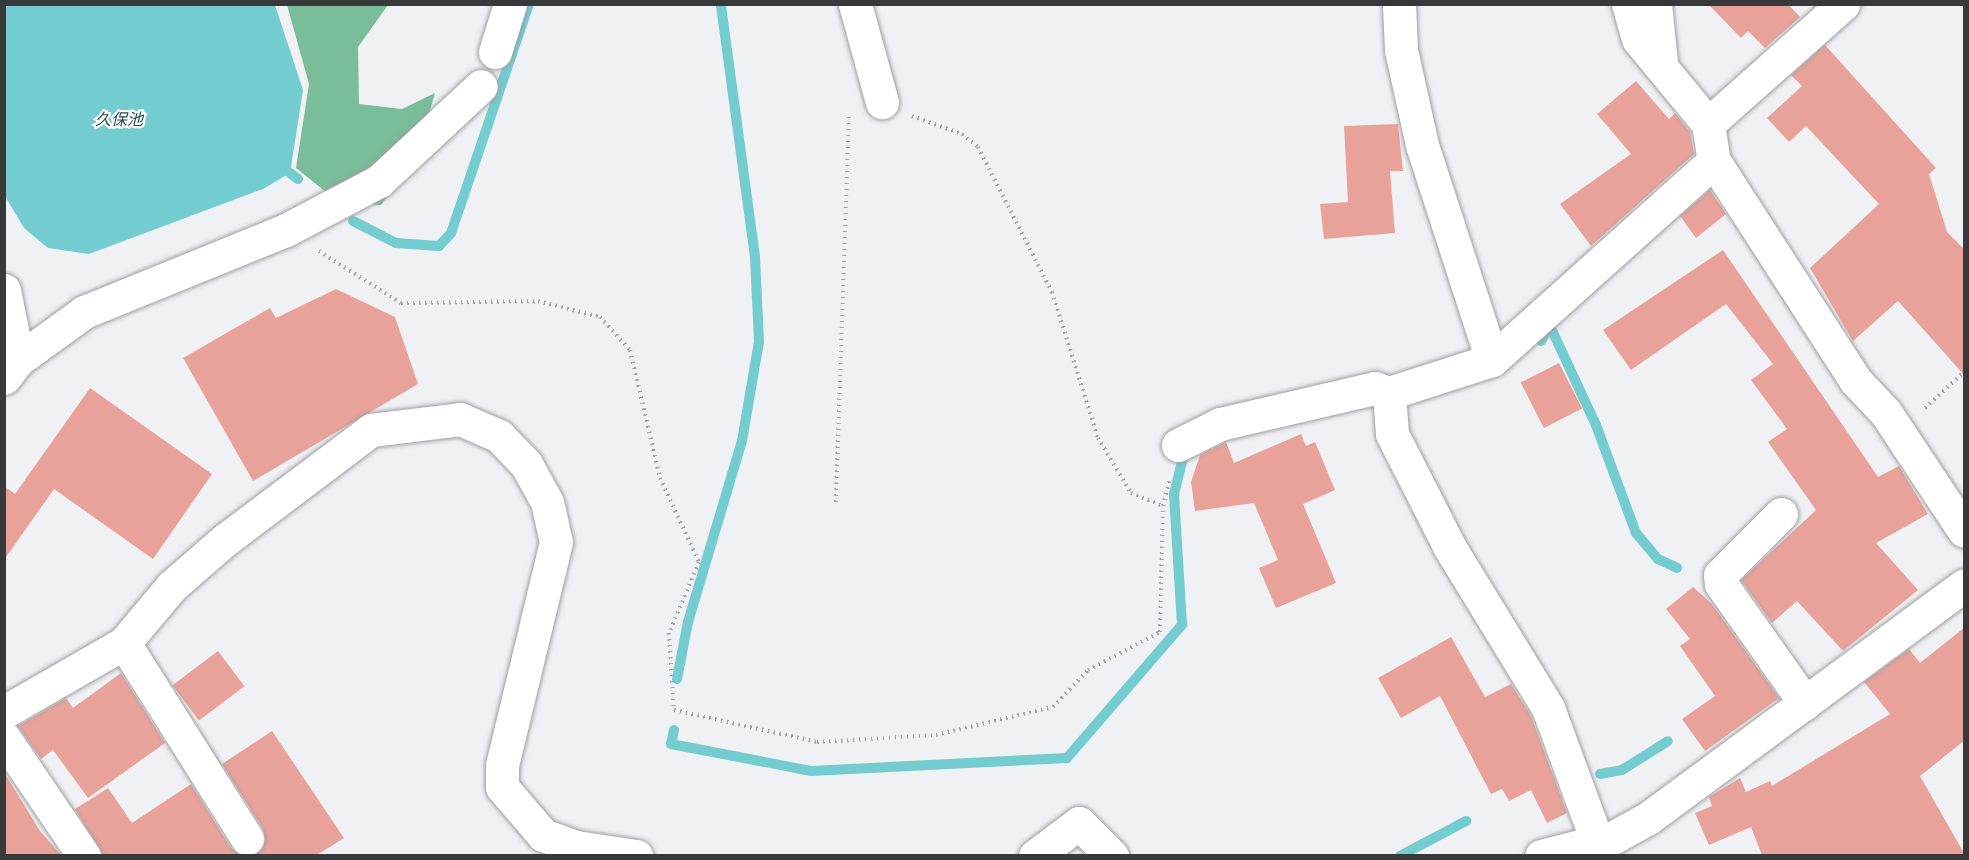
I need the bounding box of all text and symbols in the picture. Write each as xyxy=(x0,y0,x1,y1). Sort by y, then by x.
water label: 久保池 xyxy=(95,110,143,130)

